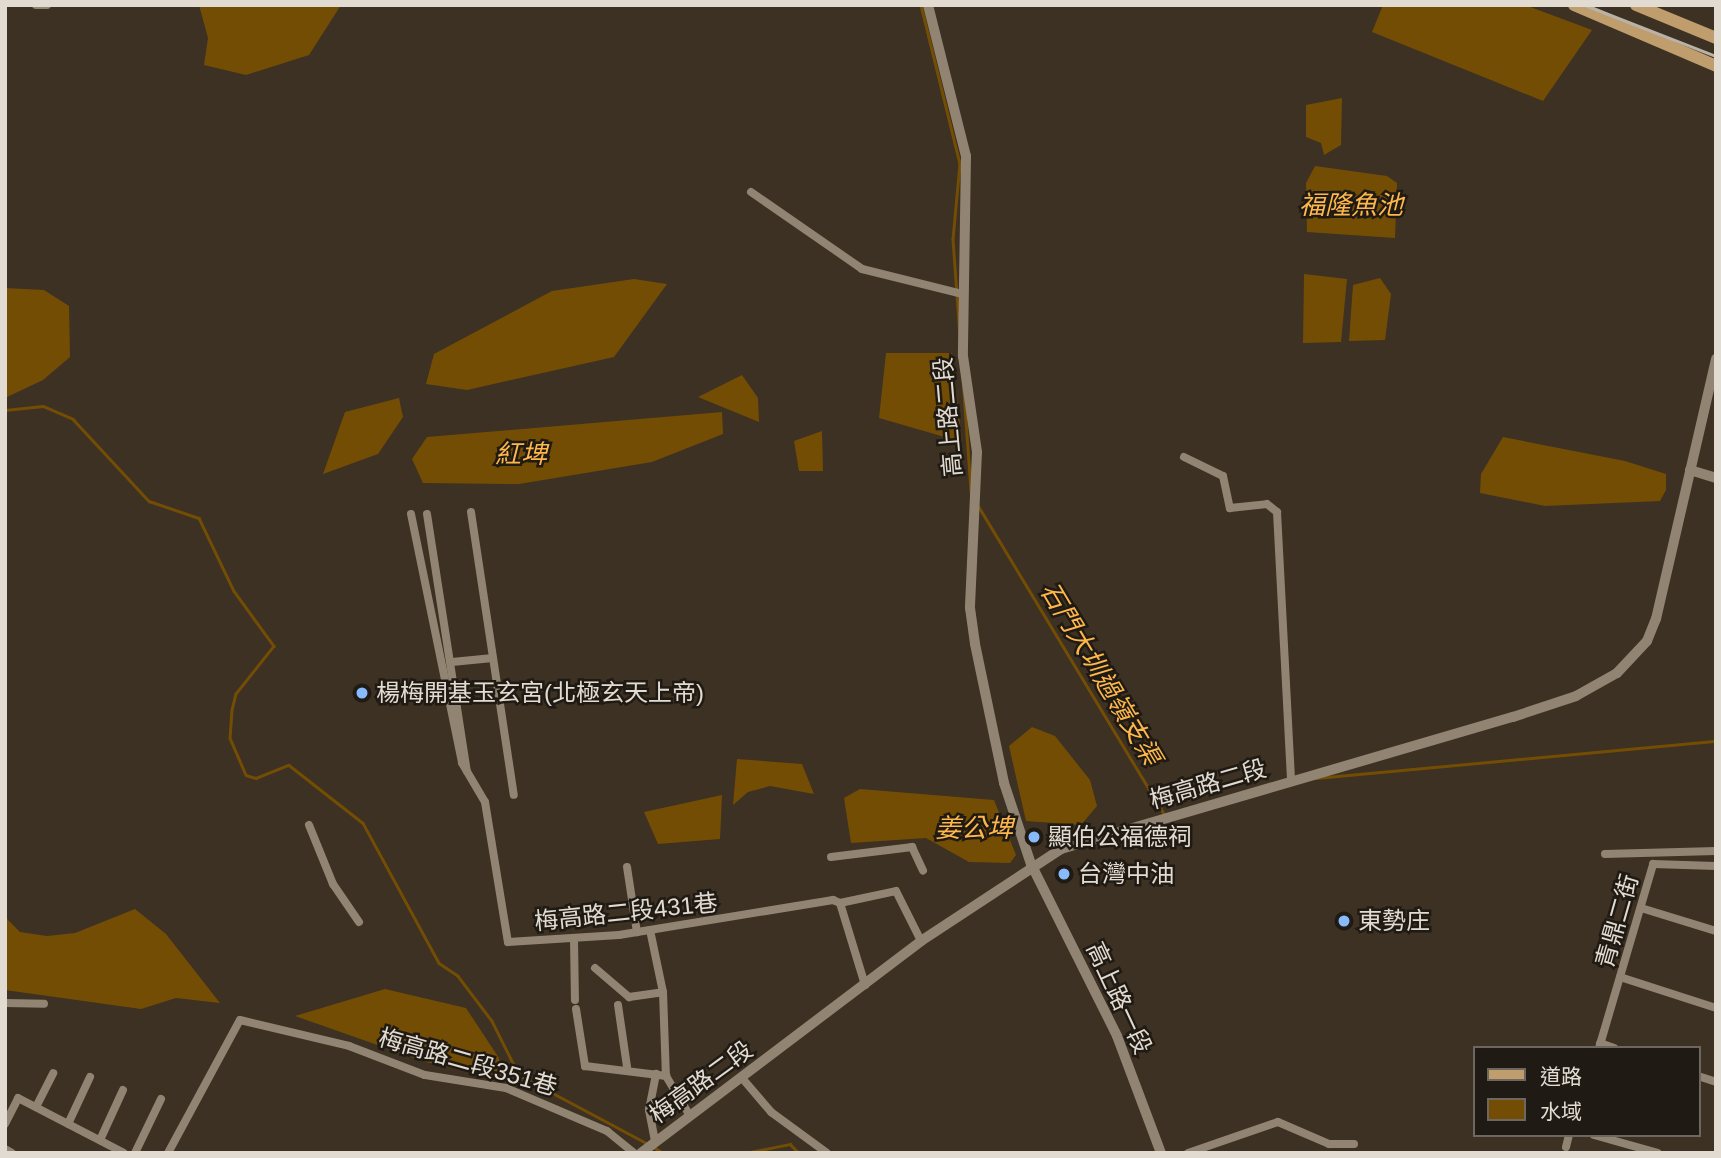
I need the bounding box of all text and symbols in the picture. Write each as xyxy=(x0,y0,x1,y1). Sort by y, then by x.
water label: 福隆魚池 xyxy=(1299,190,1403,222)
street label: 高上路二段 xyxy=(928,356,968,478)
water label: 紅埤 xyxy=(495,439,547,471)
water label: 石門大圳過嶺支渠 xyxy=(1033,577,1167,771)
place label: 楊梅開基玉玄宮(北極玄天上帝) xyxy=(376,679,704,707)
marker: 楊梅開基玉玄宮(北極玄天上帝) xyxy=(354,685,370,701)
street label: 梅高路二段 xyxy=(1146,754,1270,814)
water label: 姜公埤 xyxy=(935,813,1013,845)
place label: 顯伯公福德祠 xyxy=(1048,823,1192,851)
marker: 顯伯公福德祠 xyxy=(1026,829,1042,845)
place label: 台灣中油 xyxy=(1078,860,1174,888)
marker: 台灣中油 xyxy=(1056,866,1072,882)
street label: 青鼎二街 xyxy=(1590,871,1644,971)
street label: 梅高路二段431巷 xyxy=(533,888,719,936)
place label: 東勢庄 xyxy=(1358,907,1430,935)
marker: 東勢庄 xyxy=(1336,913,1352,929)
street label: 高上路一段 xyxy=(1081,938,1157,1058)
street label: 梅高路二段351巷 xyxy=(376,1023,560,1101)
street label: 梅高路二段 xyxy=(644,1035,758,1129)
legend xyxy=(1472,1046,1700,1137)
text: 道路 xyxy=(1540,1065,1582,1088)
text: 水域 xyxy=(1540,1100,1582,1123)

